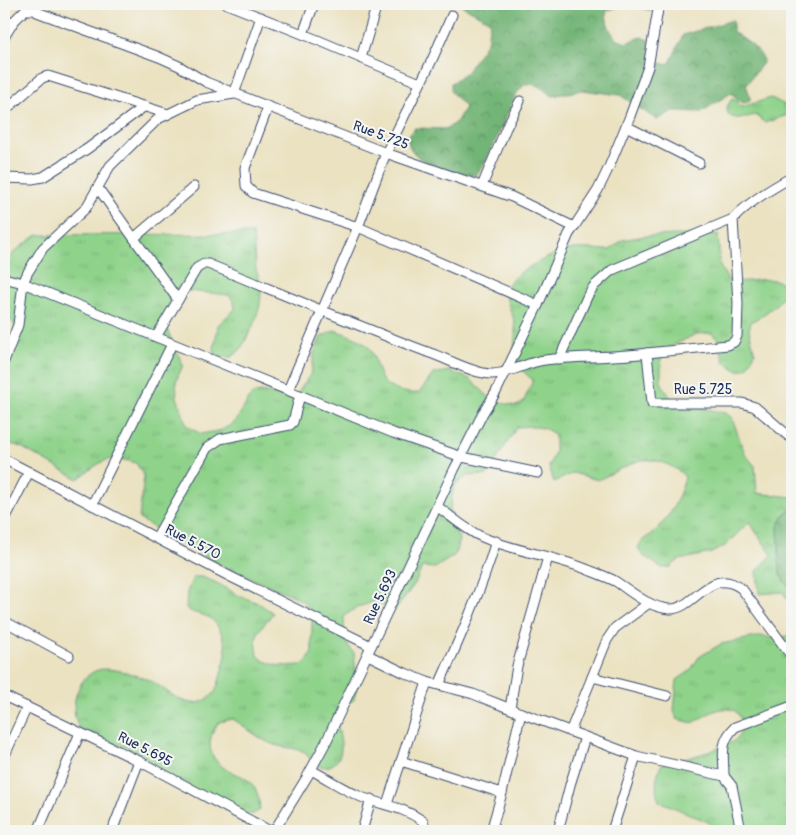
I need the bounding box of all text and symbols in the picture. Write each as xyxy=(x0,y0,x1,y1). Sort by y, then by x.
street label: Rue 5.725 xyxy=(351,117,411,153)
street label: Rue 5.725 xyxy=(674,381,732,398)
street label: Rue 5.570 xyxy=(162,521,224,563)
street label: Rue 5.693 xyxy=(360,567,400,627)
street label: Rue 5.695 xyxy=(115,728,175,770)

